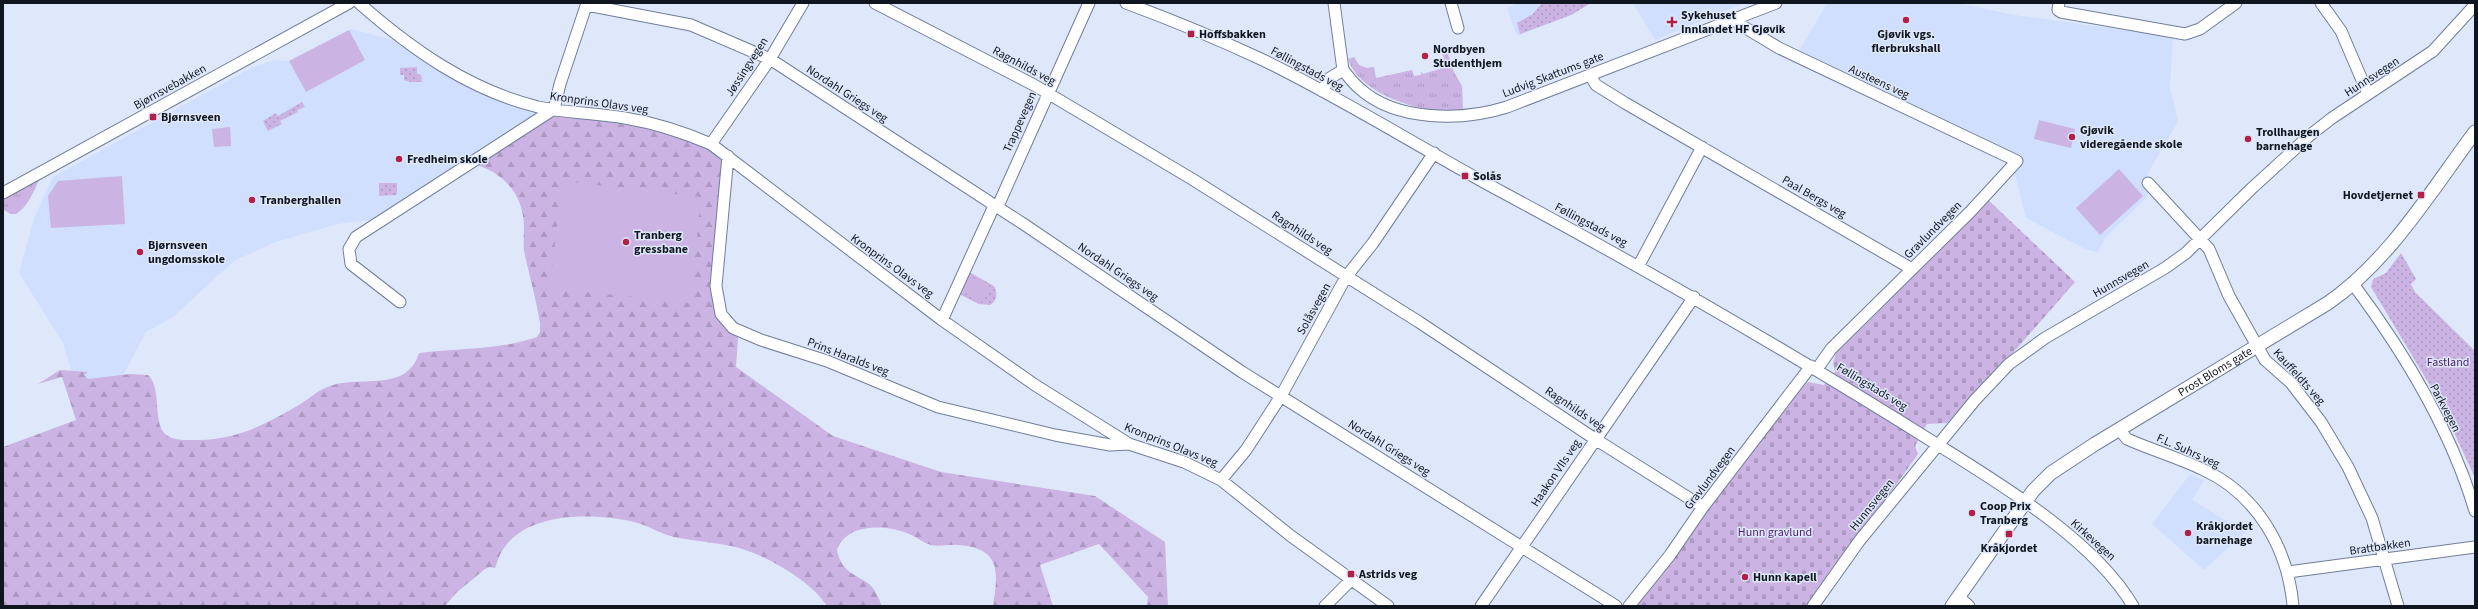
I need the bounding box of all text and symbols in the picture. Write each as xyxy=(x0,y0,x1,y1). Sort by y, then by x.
place label: Sykehuset Innlandet HF Gjøvik xyxy=(1681,7,1786,38)
marker: Gjøvik vgs. flerbrukshall xyxy=(1901,15,1911,25)
marker: Sykehuset Innlandet HF Gjøvik xyxy=(1666,16,1678,28)
place label: Hoffsbakken xyxy=(1199,26,1266,43)
place label: Gjøvik vgs. flerbrukshall xyxy=(1872,26,1941,57)
marker: Hoffsbakken xyxy=(1186,29,1196,39)
street label: Jøssingvegen xyxy=(721,34,773,100)
place label: Nordbyen Studenthjem xyxy=(1433,41,1502,72)
street label: Ragnhilds veg xyxy=(989,42,1059,90)
street label: Føllingstads veg xyxy=(1268,43,1346,95)
street label: Ludvig Skattums gate xyxy=(1500,48,1606,102)
marker: Nordbyen Studenthjem xyxy=(1420,51,1430,61)
street label: Hunnsvegen xyxy=(2341,53,2403,101)
street label: Bjørnsvebakken xyxy=(131,60,209,114)
street label: Nordahl Griegs veg xyxy=(803,61,891,127)
street label: Austeens veg xyxy=(1846,61,1912,103)
street label: Kronprins Olavs veg xyxy=(549,88,649,118)
street label: Trappevegen xyxy=(999,89,1041,155)
place label: Bjørnsveen xyxy=(161,109,221,126)
marker: Bjørnsveen xyxy=(148,112,158,122)
place label: Gjøvik videregående skole xyxy=(2080,122,2182,153)
place label: Trollhaugen barnehage xyxy=(2256,124,2320,155)
marker: Gjøvik videregående skole xyxy=(2067,132,2077,142)
marker: Trollhaugen barnehage xyxy=(2243,134,2253,144)
place label: Fredheim skole xyxy=(407,151,488,168)
marker: Fredheim skole xyxy=(394,154,404,164)
place label: Solås xyxy=(1473,168,1501,185)
marker: Solås xyxy=(1460,171,1470,181)
street label: Paal Bergs veg xyxy=(1779,172,1849,222)
place label: Hovdetjernet xyxy=(2343,187,2413,204)
marker: Hovdetjernet xyxy=(2416,190,2426,200)
place label: Tranberghallen xyxy=(260,192,341,209)
marker: Tranberghallen xyxy=(247,195,257,205)
street label: Gravlundvegen xyxy=(1900,197,1966,263)
street label: Føllingstads veg xyxy=(1552,199,1630,251)
street label: Ragnhilds veg xyxy=(1268,207,1336,259)
place label: Tranberg gressbane xyxy=(634,227,688,258)
street label: Kronprins Olavs veg xyxy=(847,230,937,302)
place label: Bjørnsveen ungdomsskole xyxy=(148,237,225,268)
marker: Tranberg gressbane xyxy=(621,237,631,247)
street label: Nordahl Griegs veg xyxy=(1074,239,1162,305)
marker: Bjørnsveen ungdomsskole xyxy=(135,247,145,257)
street label: Hunnsvegen xyxy=(2090,256,2152,302)
street label: Solåsvegen xyxy=(1293,280,1335,338)
street label: Prins Haralds veg xyxy=(805,334,891,380)
street label: Prost Bloms gate xyxy=(2174,342,2255,400)
street label: Kauffeldts veg xyxy=(2269,345,2329,409)
park label: Fastland xyxy=(2427,354,2469,371)
street label: Føllingstads veg xyxy=(1833,359,1911,415)
street label: Parkvegen xyxy=(2425,381,2465,435)
street label: Ragnhilds veg xyxy=(1541,383,1609,435)
street label: Nordahl Griegs veg xyxy=(1345,416,1433,480)
street label: Kronprins Olavs veg xyxy=(1122,419,1220,471)
street label: F.L. Suhrs veg xyxy=(2154,429,2222,473)
street label: Haakon VIIs veg xyxy=(1527,436,1585,510)
street label: Gravlundvegen xyxy=(1680,443,1740,513)
street label: Hunnsvegen xyxy=(1846,475,1898,535)
place label: Coop Prix Tranberg xyxy=(1980,498,2031,529)
marker: Coop Prix Tranberg xyxy=(1967,508,1977,518)
street label: Kirkevegen xyxy=(2067,515,2119,565)
place label: Kråkjordet barnehage xyxy=(2196,518,2253,549)
park label: Hunn gravlund xyxy=(1738,524,1812,541)
marker: Kråkjordet barnehage xyxy=(2183,528,2193,538)
marker: Kråkjordet xyxy=(2004,529,2014,539)
street label: Brattbakken xyxy=(2348,534,2412,560)
place label: Kråkjordet xyxy=(1981,540,2038,557)
place label: Astrids veg xyxy=(1358,566,1418,583)
marker: Astrids veg xyxy=(1346,569,1356,579)
place label: Hunn kapell xyxy=(1753,569,1817,586)
marker: Hunn kapell xyxy=(1740,572,1750,582)

